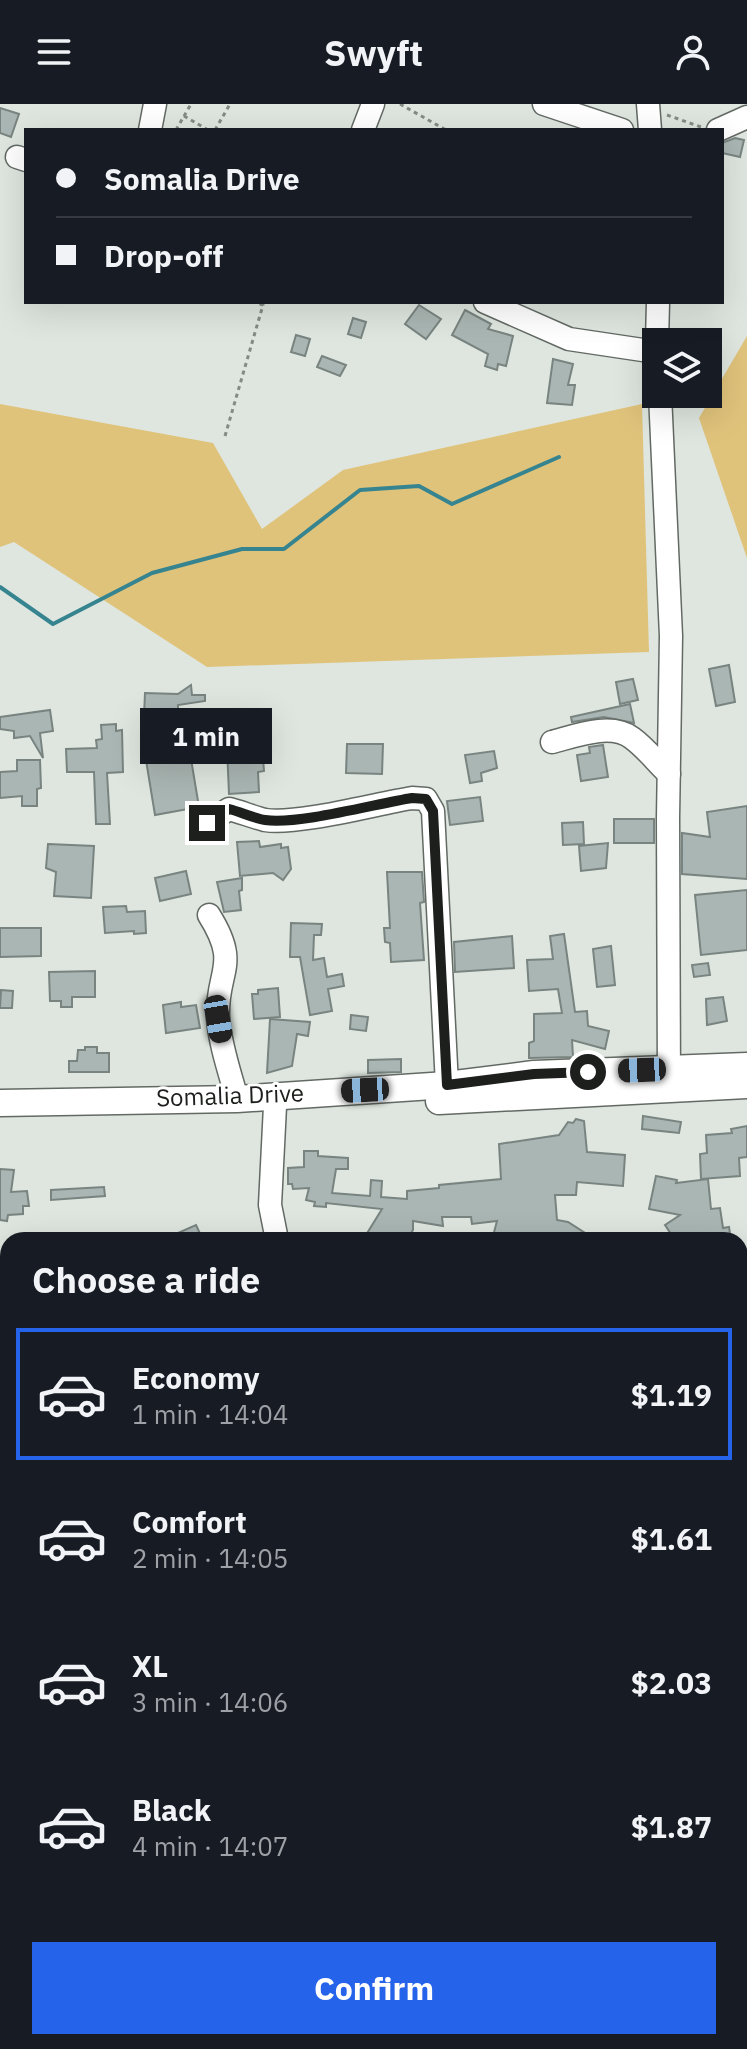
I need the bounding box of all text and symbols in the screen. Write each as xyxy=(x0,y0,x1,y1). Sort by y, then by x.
text: Swyft xyxy=(324,29,423,76)
icon: menu xyxy=(32,30,76,74)
icon: person xyxy=(671,30,715,74)
text: Somalia Drive xyxy=(104,159,300,198)
text: Drop-off xyxy=(104,236,223,275)
map controls xyxy=(642,328,722,408)
button: layers xyxy=(642,328,722,408)
callout: 1 min xyxy=(141,707,273,763)
text: 1 min xyxy=(172,719,240,753)
route end xyxy=(189,805,225,841)
car xyxy=(202,993,234,1045)
route start xyxy=(570,1054,606,1090)
car xyxy=(618,1057,666,1083)
street label: Somalia Drive xyxy=(156,1076,304,1114)
car xyxy=(340,1077,390,1103)
text: Choose a ride xyxy=(32,1256,260,1303)
icon: car xyxy=(36,1358,108,1430)
text: Economy xyxy=(132,1358,260,1397)
text: $1.19 xyxy=(631,1375,712,1414)
text: 1 min · 14:04 xyxy=(132,1397,288,1431)
icon: car xyxy=(36,1502,108,1574)
text: Comfort xyxy=(132,1502,247,1541)
text: $1.61 xyxy=(631,1519,712,1558)
text: 2 min · 14:05 xyxy=(132,1541,288,1575)
icon: car xyxy=(36,1646,108,1718)
text: XL xyxy=(132,1646,168,1685)
text: $2.03 xyxy=(631,1663,712,1702)
text: 3 min · 14:06 xyxy=(132,1685,288,1719)
icon: car xyxy=(36,1790,108,1862)
text: Black xyxy=(132,1790,211,1829)
text: $1.87 xyxy=(631,1807,712,1846)
text: 4 min · 14:07 xyxy=(132,1829,288,1863)
button: Confirm xyxy=(32,1942,716,2034)

